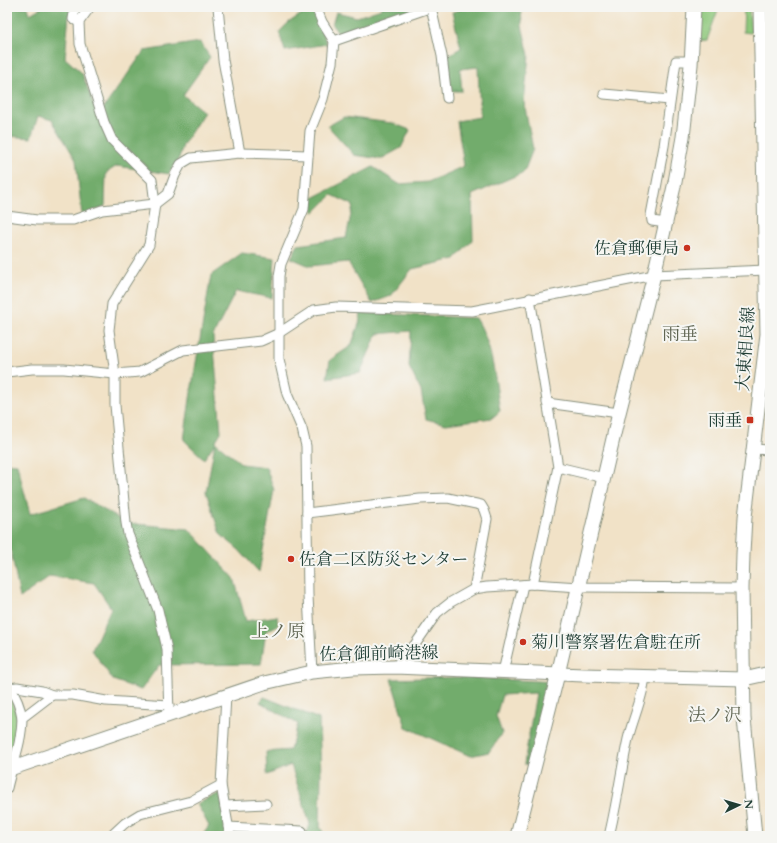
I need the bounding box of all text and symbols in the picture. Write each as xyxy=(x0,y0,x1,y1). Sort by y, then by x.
place label: 佐倉郵便局 xyxy=(594,237,679,260)
marker: 佐倉郵便局 xyxy=(682,243,692,253)
street label: 大東相良線 xyxy=(731,306,760,392)
district label: 雨垂 xyxy=(662,322,698,347)
place label: 雨垂 xyxy=(708,409,742,432)
marker: 雨垂 xyxy=(745,415,755,425)
place label: 佐倉二区防災センター xyxy=(299,548,468,571)
marker: 佐倉二区防災センター xyxy=(286,554,296,564)
district label: 上ノ原 xyxy=(251,619,305,644)
place label: 菊川警察署佐倉駐在所 xyxy=(531,631,701,654)
marker: 菊川警察署佐倉駐在所 xyxy=(518,637,528,647)
street label: 佐倉御前崎港線 xyxy=(319,641,439,666)
district label: 法ノ沢 xyxy=(688,703,742,728)
north arrow xyxy=(719,785,759,825)
text: N xyxy=(741,799,756,810)

